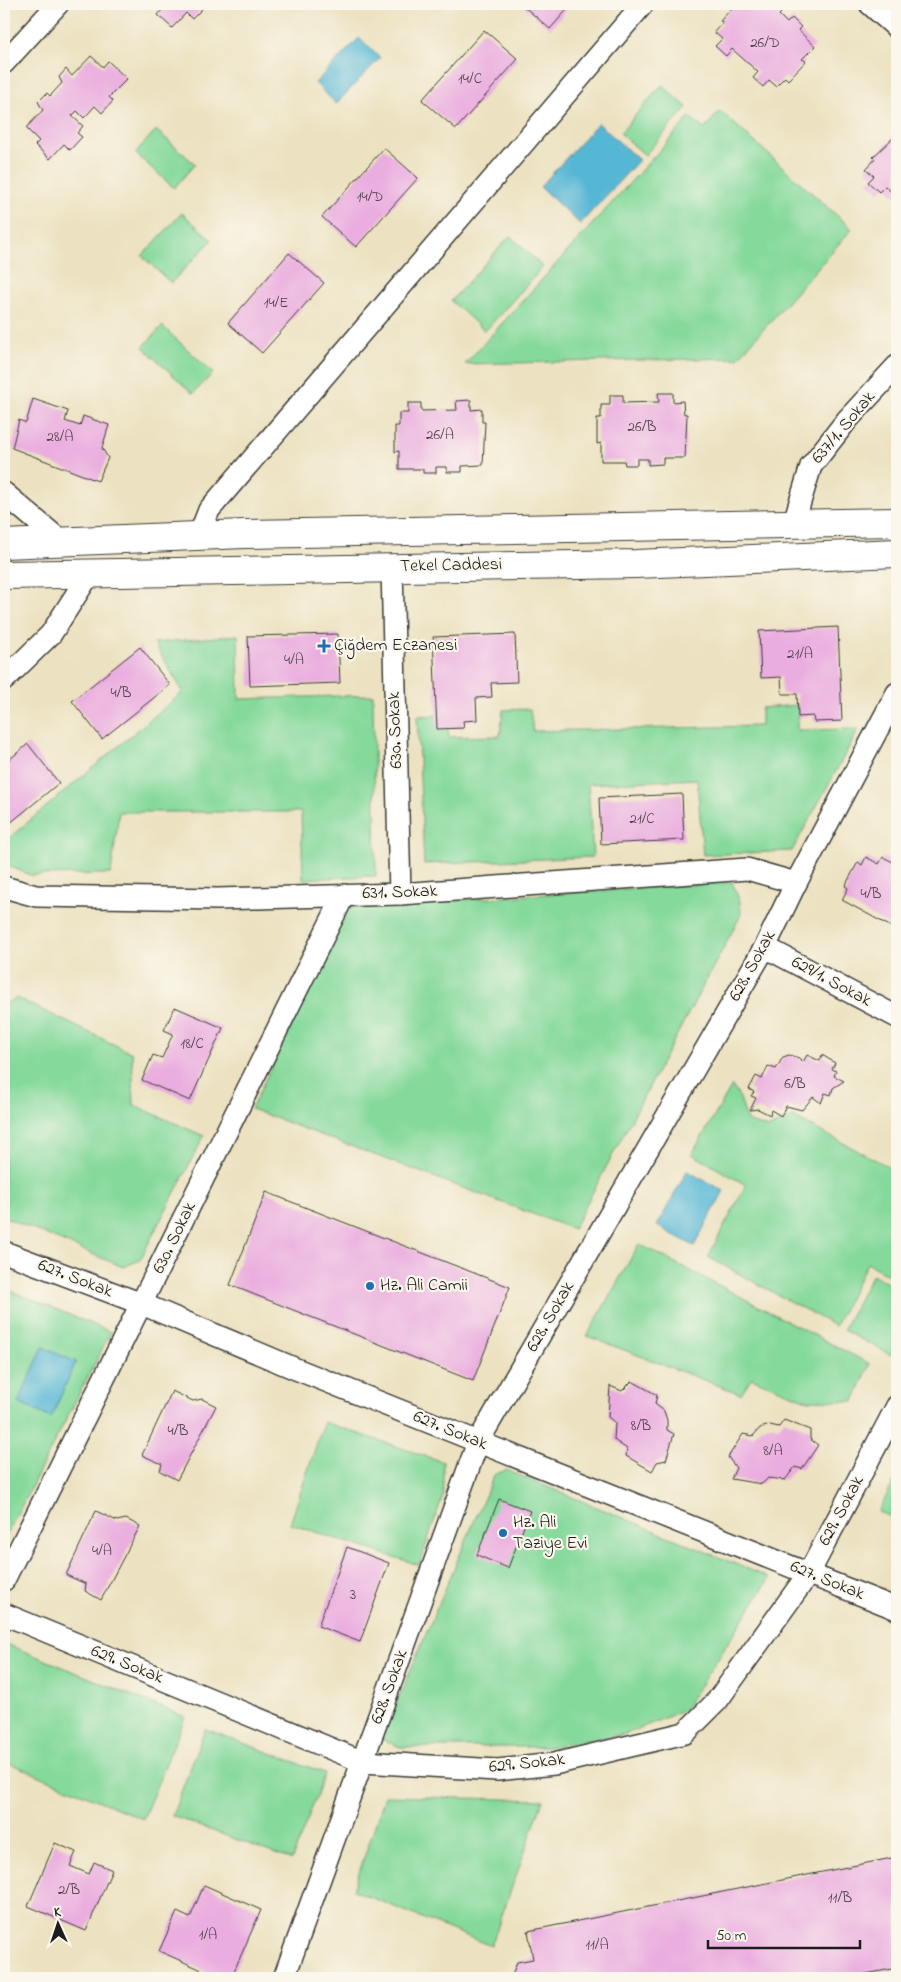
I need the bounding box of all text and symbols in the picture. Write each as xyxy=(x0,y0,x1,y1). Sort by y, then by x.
house number: 26/D xyxy=(750,32,780,54)
house number: 14/C xyxy=(458,68,482,90)
house number: 14/D xyxy=(357,186,383,208)
house number: 14/E xyxy=(264,292,288,314)
street label: 637/1. Sokak xyxy=(806,386,882,470)
house number: 26/B xyxy=(628,416,656,438)
house number: 26/A xyxy=(426,424,454,446)
house number: 28/A xyxy=(47,426,73,448)
street label: Tekel Caddesi xyxy=(400,552,502,580)
place label: Çiğdem Eczanesi xyxy=(334,633,457,660)
marker: Çiğdem Eczanesi xyxy=(318,640,330,652)
house number: 21/A xyxy=(787,643,813,665)
house number: 4/A xyxy=(284,649,304,671)
house number: 4/B xyxy=(111,682,131,704)
street label: 630. Sokak xyxy=(382,691,410,769)
house number: 21/C xyxy=(629,808,655,830)
street label: 631. Sokak xyxy=(362,879,438,907)
house number: 4/B xyxy=(861,883,881,905)
street label: 628. Sokak xyxy=(723,926,783,1006)
street label: 629/1. Sokak xyxy=(786,950,876,1014)
house number: 18/C xyxy=(180,1033,204,1055)
house number: 6/B xyxy=(784,1073,806,1095)
street label: 630. Sokak xyxy=(146,1198,204,1278)
street label: 627. Sokak xyxy=(34,1253,116,1305)
place label: Hz. Ali Camii xyxy=(380,1273,468,1299)
street label: 628. Sokak xyxy=(520,1277,582,1357)
marker: Hz. Ali Camii xyxy=(364,1280,376,1292)
street label: 627. Sokak xyxy=(409,1404,491,1458)
house number: 8/B xyxy=(631,1415,651,1437)
house number: 4/B xyxy=(168,1420,188,1442)
house number: 8/A xyxy=(763,1440,783,1462)
street label: 629. Sokak xyxy=(813,1471,871,1551)
place label: Hz. Ali Taziye Evi xyxy=(513,1510,587,1557)
marker: Hz. Ali Taziye Evi xyxy=(497,1527,509,1539)
house number: 4/A xyxy=(92,1540,112,1562)
street label: 627. Sokak xyxy=(786,1554,868,1608)
house number: 3 xyxy=(350,1584,356,1606)
street label: 629. Sokak xyxy=(87,1639,167,1691)
street label: 628. Sokak xyxy=(365,1646,416,1728)
street label: 629. Sokak xyxy=(488,1747,566,1781)
house number: 2/B xyxy=(58,1879,80,1901)
house number: 11/B xyxy=(828,1887,852,1909)
north arrow xyxy=(32,1900,82,1950)
text: K xyxy=(53,1902,63,1923)
scale bar xyxy=(708,1917,861,1949)
house number: 1/A xyxy=(199,1924,217,1946)
text: 50 m xyxy=(716,1925,747,1947)
house number: 11/A xyxy=(585,1934,609,1956)

